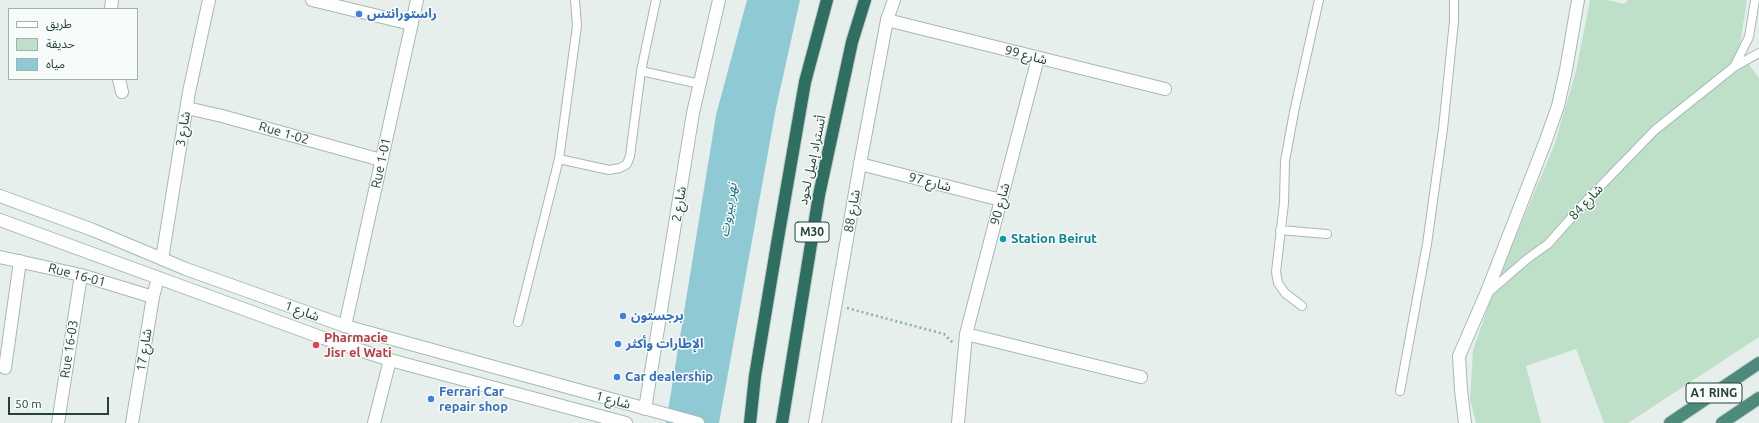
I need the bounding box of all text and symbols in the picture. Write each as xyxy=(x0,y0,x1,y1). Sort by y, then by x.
place label: راستورانتس xyxy=(367,6,437,22)
legend xyxy=(8,8,138,80)
marker: راستورانتس xyxy=(354,9,364,19)
text: طريق xyxy=(46,17,72,30)
text: حديقة xyxy=(46,37,75,50)
street label: شارع 99 xyxy=(1003,42,1049,68)
text: مياه xyxy=(46,57,65,70)
street label: شارع 3 xyxy=(173,110,193,148)
street label: أتستراد إميل لحود xyxy=(795,114,829,206)
street label: Rue 1-02 xyxy=(257,118,311,148)
street label: Rue 1-01 xyxy=(368,136,394,190)
street label: شارع 97 xyxy=(907,169,953,195)
street label: شارع 90 xyxy=(987,181,1013,227)
street label: شارع 84 xyxy=(1566,181,1606,223)
water label: نهر بيروت xyxy=(715,182,741,238)
street label: شارع 2 xyxy=(669,185,689,223)
street label: شارع 88 xyxy=(841,188,863,234)
road number: M30 xyxy=(795,222,829,242)
place label: Station Beirut xyxy=(1011,231,1097,247)
marker: Station Beirut xyxy=(998,234,1008,244)
street label: Rue 16-01 xyxy=(47,260,107,290)
street label: شارع 1 xyxy=(283,298,321,324)
place label: برجستون xyxy=(631,308,684,324)
marker: برجستون xyxy=(618,311,628,321)
street label: Rue 16-03 xyxy=(57,319,81,379)
street label: شارع 17 xyxy=(133,328,155,372)
place label: Pharmacie Jisr el Wati xyxy=(324,330,392,361)
place label: الإطارات وأكثر xyxy=(626,336,703,352)
marker: الإطارات وأكثر xyxy=(613,339,623,349)
marker: Pharmacie Jisr el Wati xyxy=(311,340,321,350)
place label: Car dealership xyxy=(625,369,713,385)
marker: Car dealership xyxy=(612,372,622,382)
road number: A1 RING xyxy=(1686,383,1742,403)
place label: Ferrari Car repair shop xyxy=(439,384,508,415)
street label: شارع 1 xyxy=(594,388,632,412)
scale bar xyxy=(10,389,111,415)
marker: Ferrari Car repair shop xyxy=(426,394,436,404)
text: 50 m xyxy=(15,397,42,410)

